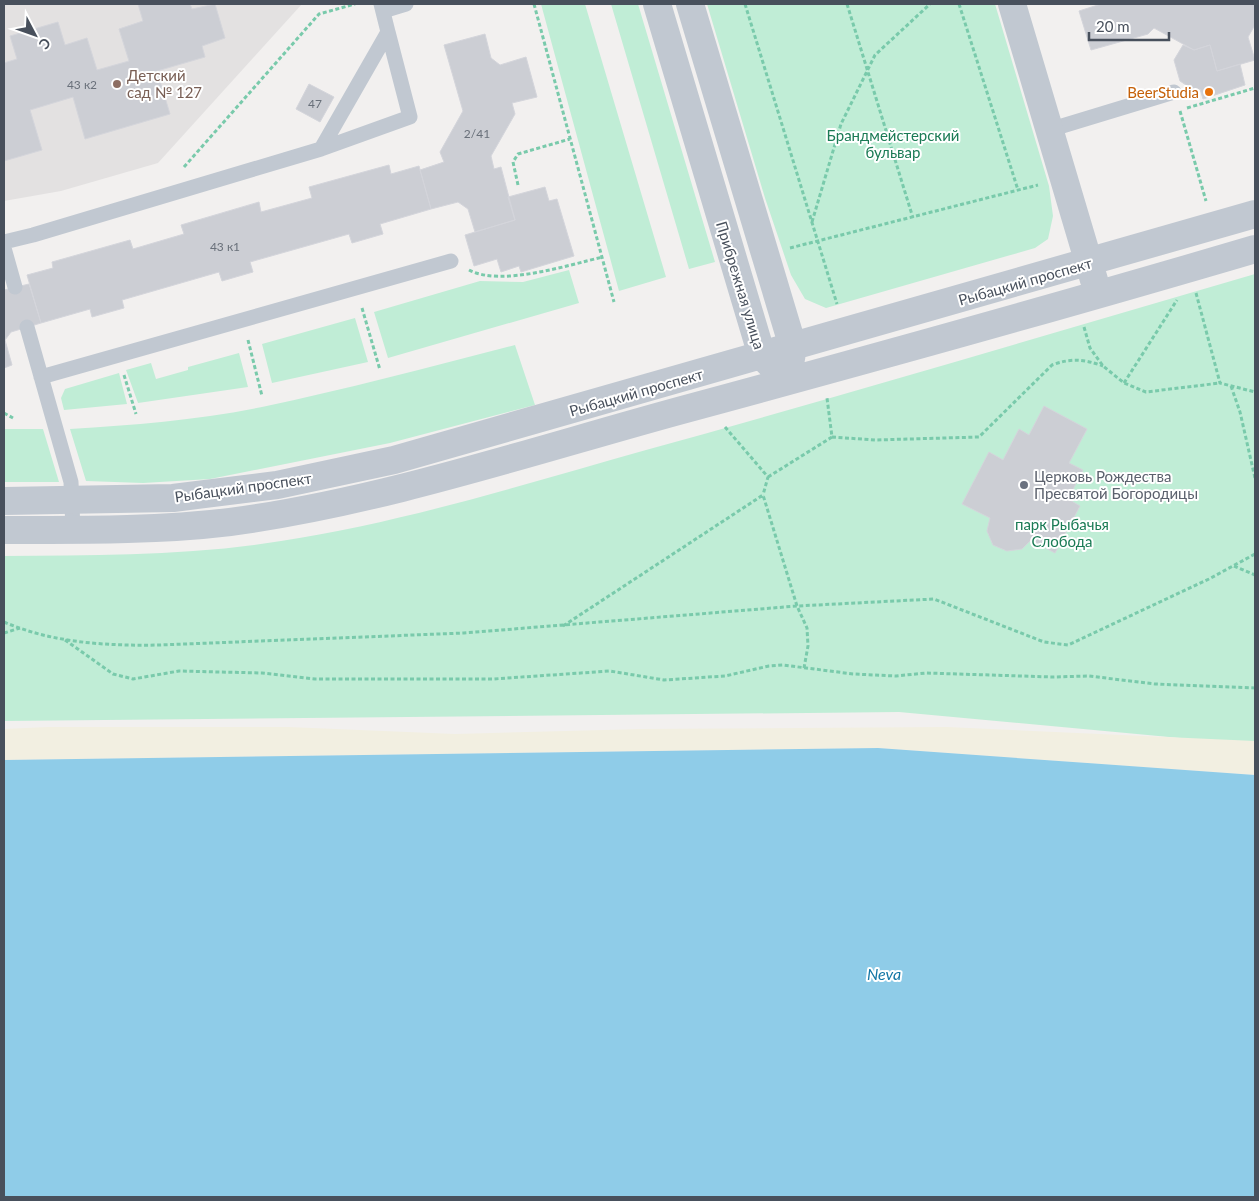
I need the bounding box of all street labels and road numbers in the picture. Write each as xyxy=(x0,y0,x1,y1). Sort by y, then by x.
street label: Прибрежная улица xyxy=(713,219,769,351)
street label: Рыбацкий проспект xyxy=(956,253,1094,309)
street label: Рыбацкий проспект xyxy=(567,364,705,420)
street label: Рыбацкий проспект xyxy=(173,468,313,506)

